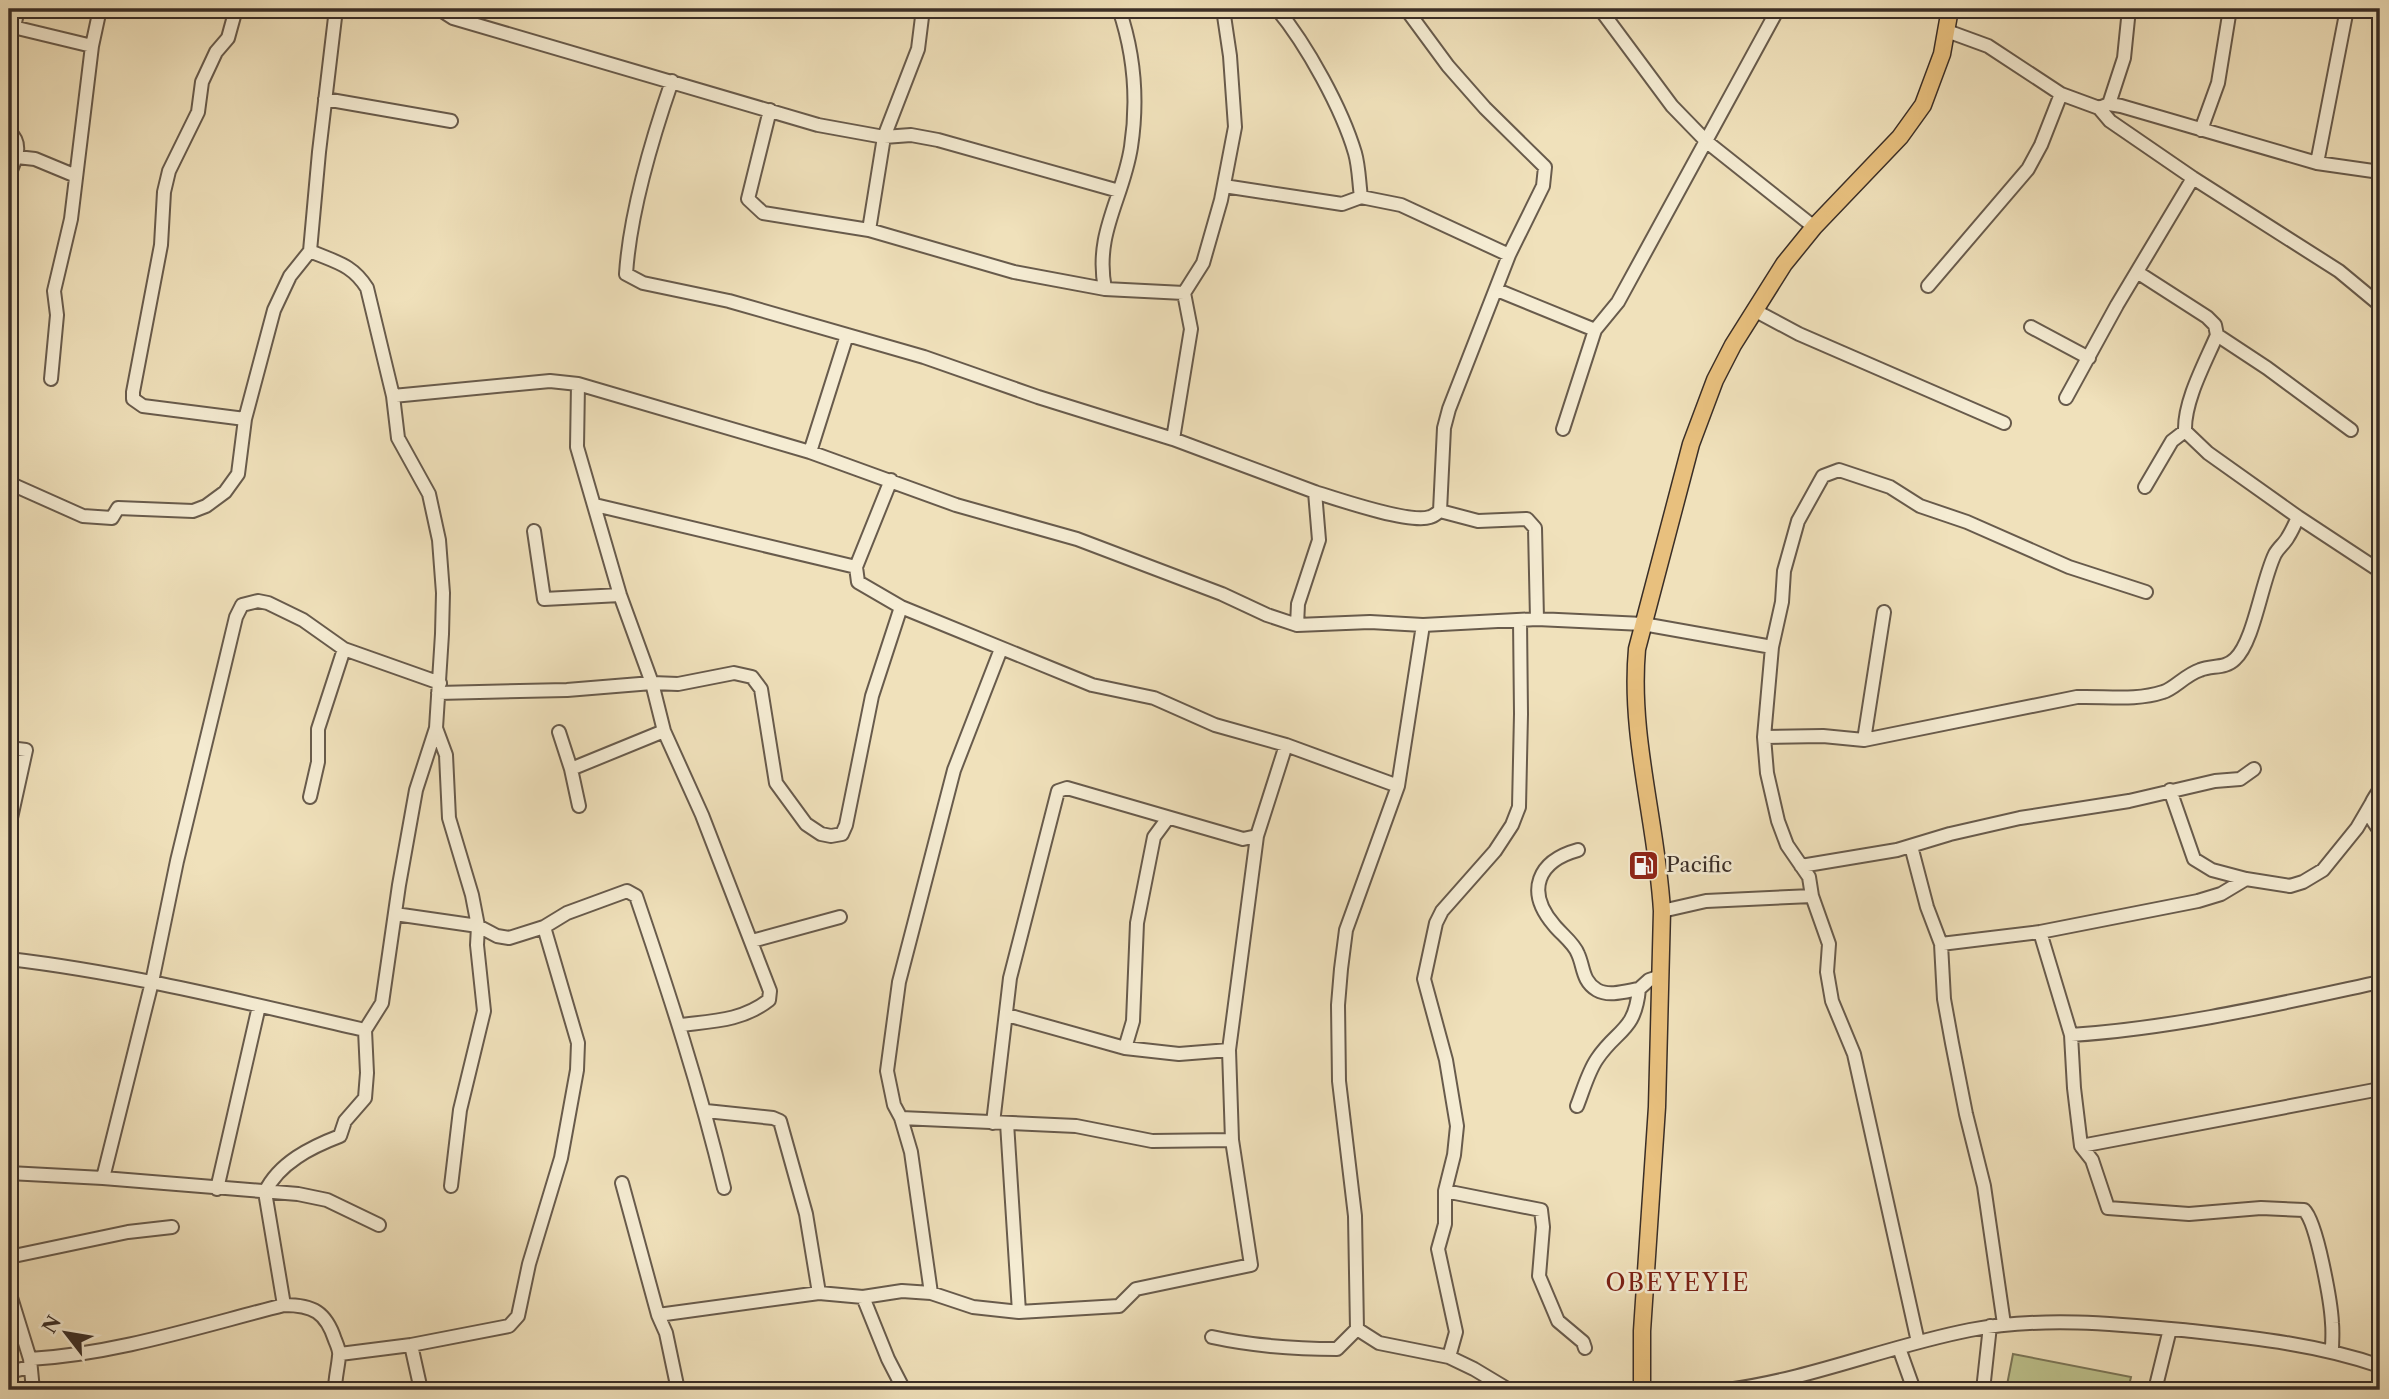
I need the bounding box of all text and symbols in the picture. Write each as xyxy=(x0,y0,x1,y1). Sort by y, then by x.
fuel station icon: Pacific xyxy=(1626,848,1660,882)
place label: Pacific xyxy=(1666,852,1732,877)
district label: OBEYEYIE xyxy=(1606,1268,1750,1297)
north arrow xyxy=(32,1298,102,1368)
text: N xyxy=(38,1312,66,1338)

